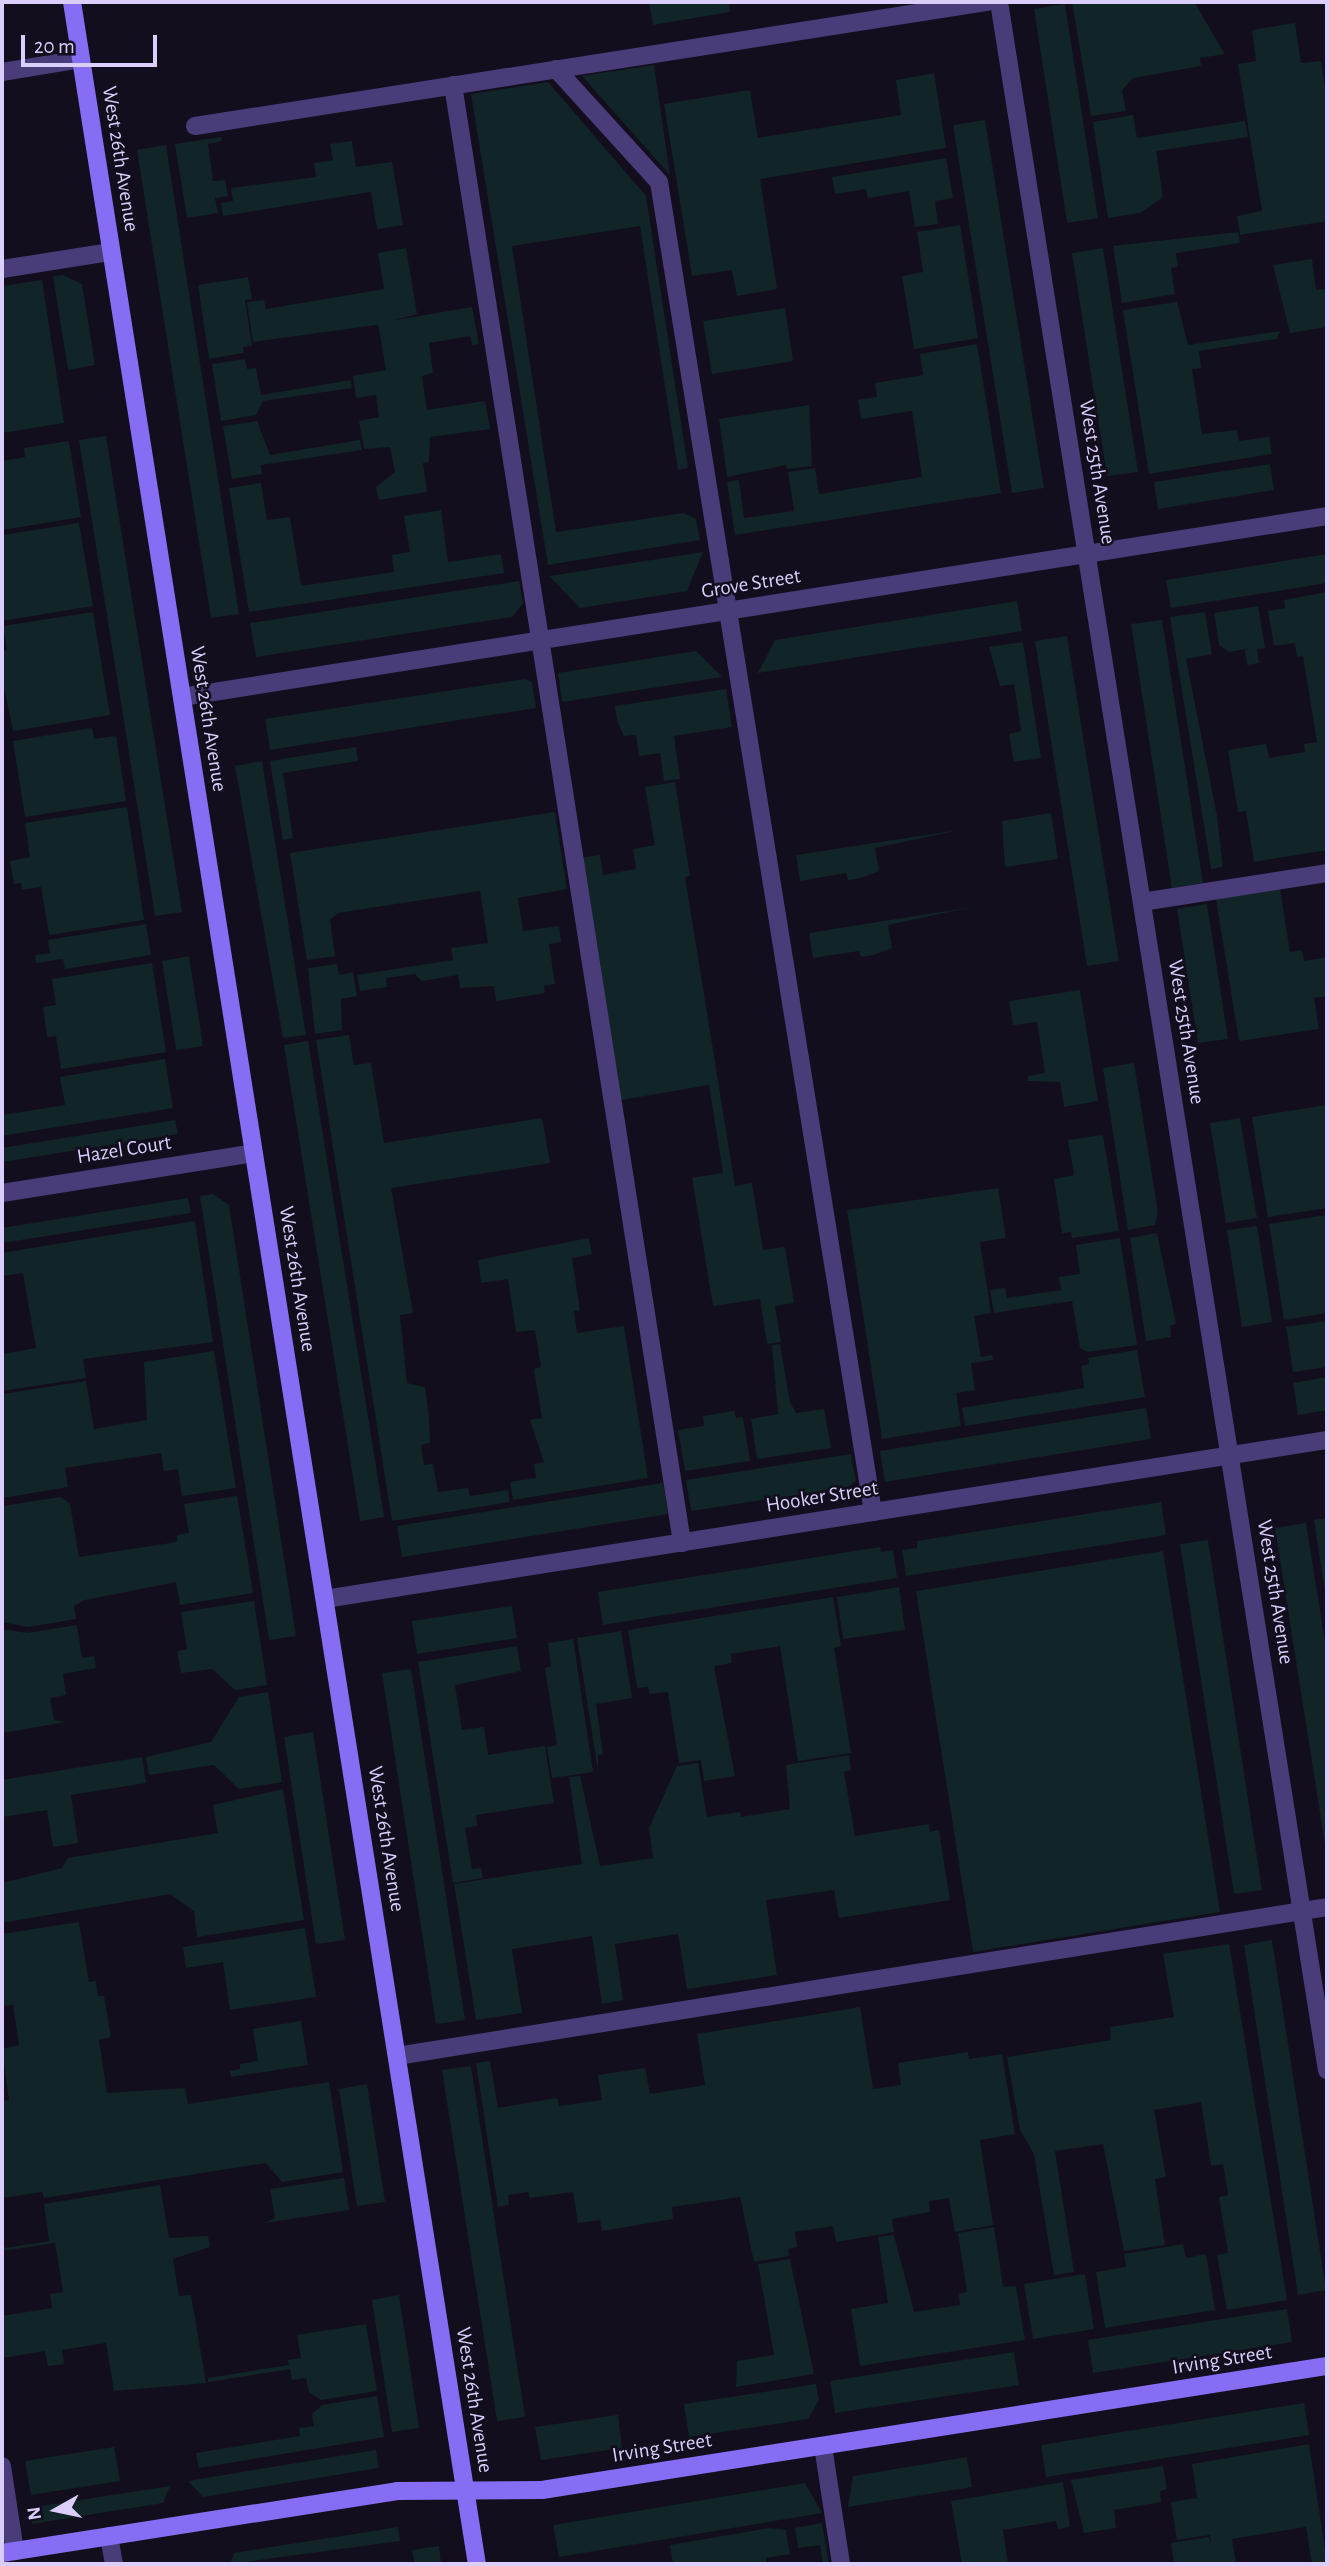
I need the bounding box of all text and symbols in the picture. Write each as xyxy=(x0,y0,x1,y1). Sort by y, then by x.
scale bar xyxy=(24,21,161,65)
text: 20 m xyxy=(34,36,75,57)
street label: West 26th Avenue xyxy=(96,84,144,234)
street label: West 25th Avenue xyxy=(1073,398,1121,546)
street label: Grove Street xyxy=(700,564,802,604)
street label: West 26th Avenue xyxy=(184,644,232,794)
street label: West 25th Avenue xyxy=(1162,958,1210,1106)
street label: Hazel Court xyxy=(75,1130,173,1170)
street label: West 26th Avenue xyxy=(273,1204,321,1354)
street label: Hooker Street xyxy=(764,1476,880,1518)
street label: West 25th Avenue xyxy=(1251,1518,1299,1666)
street label: West 26th Avenue xyxy=(362,1764,410,1914)
street label: West 26th Avenue xyxy=(450,2325,498,2475)
street label: Irving Street xyxy=(1170,2340,1274,2380)
street label: Irving Street xyxy=(610,2428,714,2468)
north arrow xyxy=(21,2475,91,2545)
text: N xyxy=(24,2505,45,2521)

